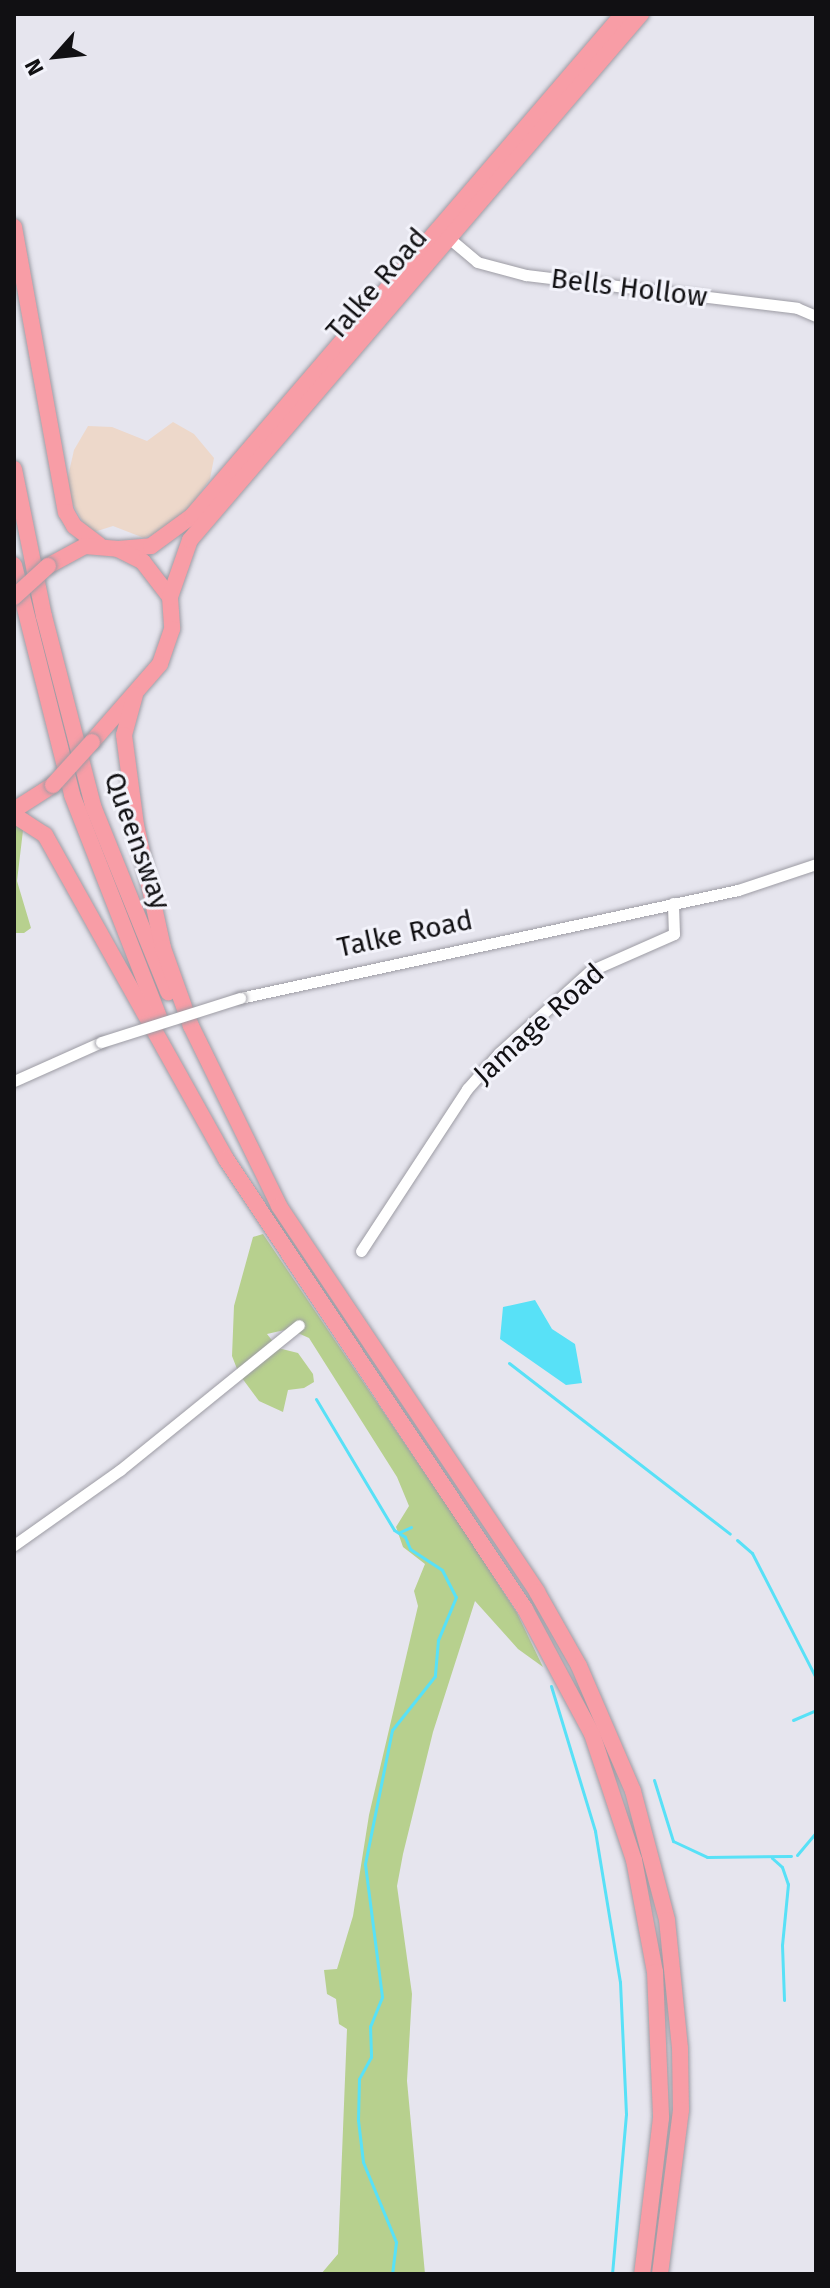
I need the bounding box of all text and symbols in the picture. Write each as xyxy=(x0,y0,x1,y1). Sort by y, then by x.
north arrow xyxy=(16,16,96,96)
text: N xyxy=(19,54,50,80)
street label: Talke Road xyxy=(319,221,435,347)
street label: Bells Hollow xyxy=(549,262,709,314)
street label: Queensway xyxy=(97,768,177,914)
street label: Talke Road xyxy=(334,903,476,965)
street label: Jamage Road xyxy=(467,957,611,1091)

